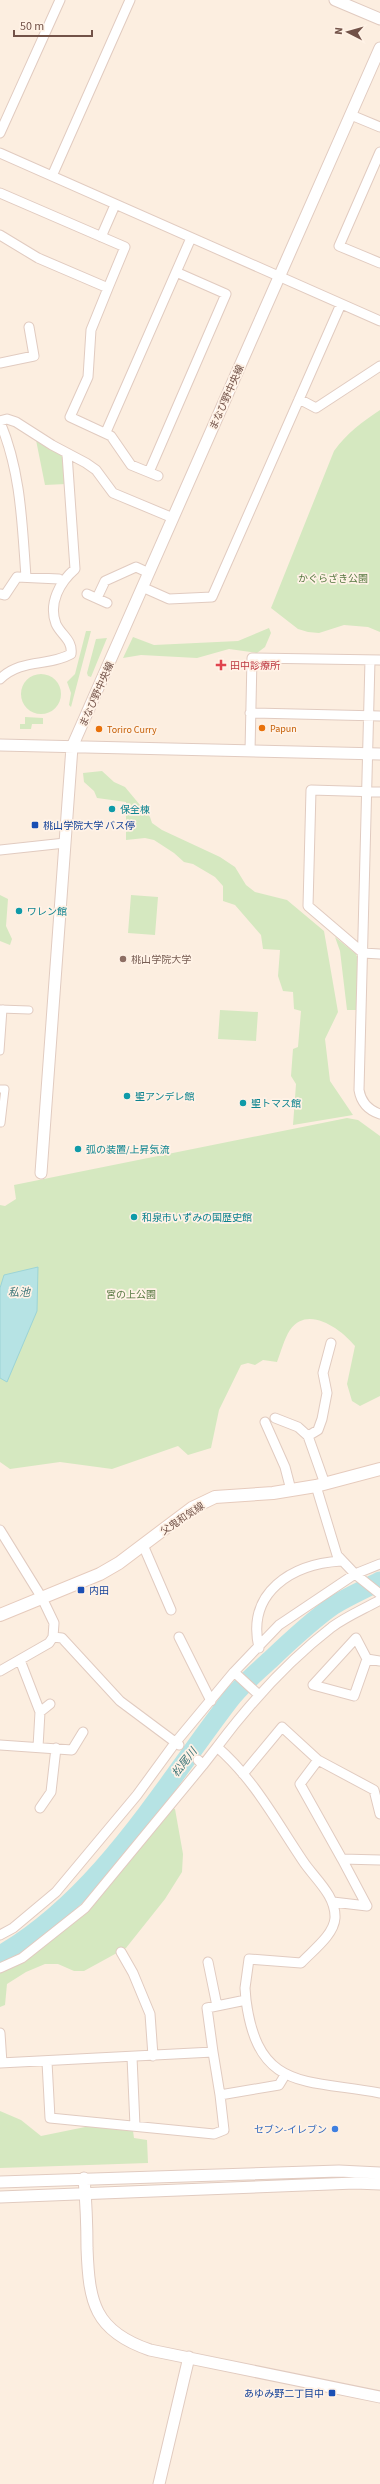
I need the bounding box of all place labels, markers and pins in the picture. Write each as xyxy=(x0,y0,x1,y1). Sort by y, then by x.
marker: 田中診療所 xyxy=(215,659,227,671)
place label: 田中診療所 xyxy=(230,659,280,673)
place label: Papun xyxy=(270,722,297,736)
place label: Toriro Curry xyxy=(107,723,157,737)
marker: Papun xyxy=(257,723,267,733)
marker: Toriro Curry xyxy=(94,724,104,734)
place label: 保全棟 xyxy=(120,803,150,817)
marker: 保全棟 xyxy=(107,804,117,814)
place label: 桃山学院大学 バス停 xyxy=(43,819,135,833)
marker: 桃山学院大学 バス停 xyxy=(30,820,40,830)
place label: ワレン館 xyxy=(27,905,67,919)
marker: ワレン館 xyxy=(14,906,24,916)
place label: 桃山学院大学 xyxy=(131,953,191,967)
marker: 桃山学院大学 xyxy=(118,954,128,964)
place label: 聖アンデレ館 xyxy=(135,1090,195,1104)
marker: 聖アンデレ館 xyxy=(122,1091,132,1101)
place label: 聖トマス館 xyxy=(251,1097,301,1111)
marker: 聖トマス館 xyxy=(238,1098,248,1108)
place label: 弧の装置/上昇気流 xyxy=(86,1143,170,1157)
marker: 弧の装置/上昇気流 xyxy=(73,1144,83,1154)
place label: 和泉市いずみの国歴史館 xyxy=(142,1211,252,1225)
marker: 和泉市いずみの国歴史館 xyxy=(129,1212,139,1222)
place label: 内田 xyxy=(89,1584,109,1598)
marker: 内田 xyxy=(76,1585,86,1595)
place label: セブン-イレブン xyxy=(254,2123,327,2137)
marker: セブン-イレブン xyxy=(330,2124,340,2134)
place label: あゆみ野二丁目中 xyxy=(244,2387,324,2401)
marker: あゆみ野二丁目中 xyxy=(327,2388,337,2398)

